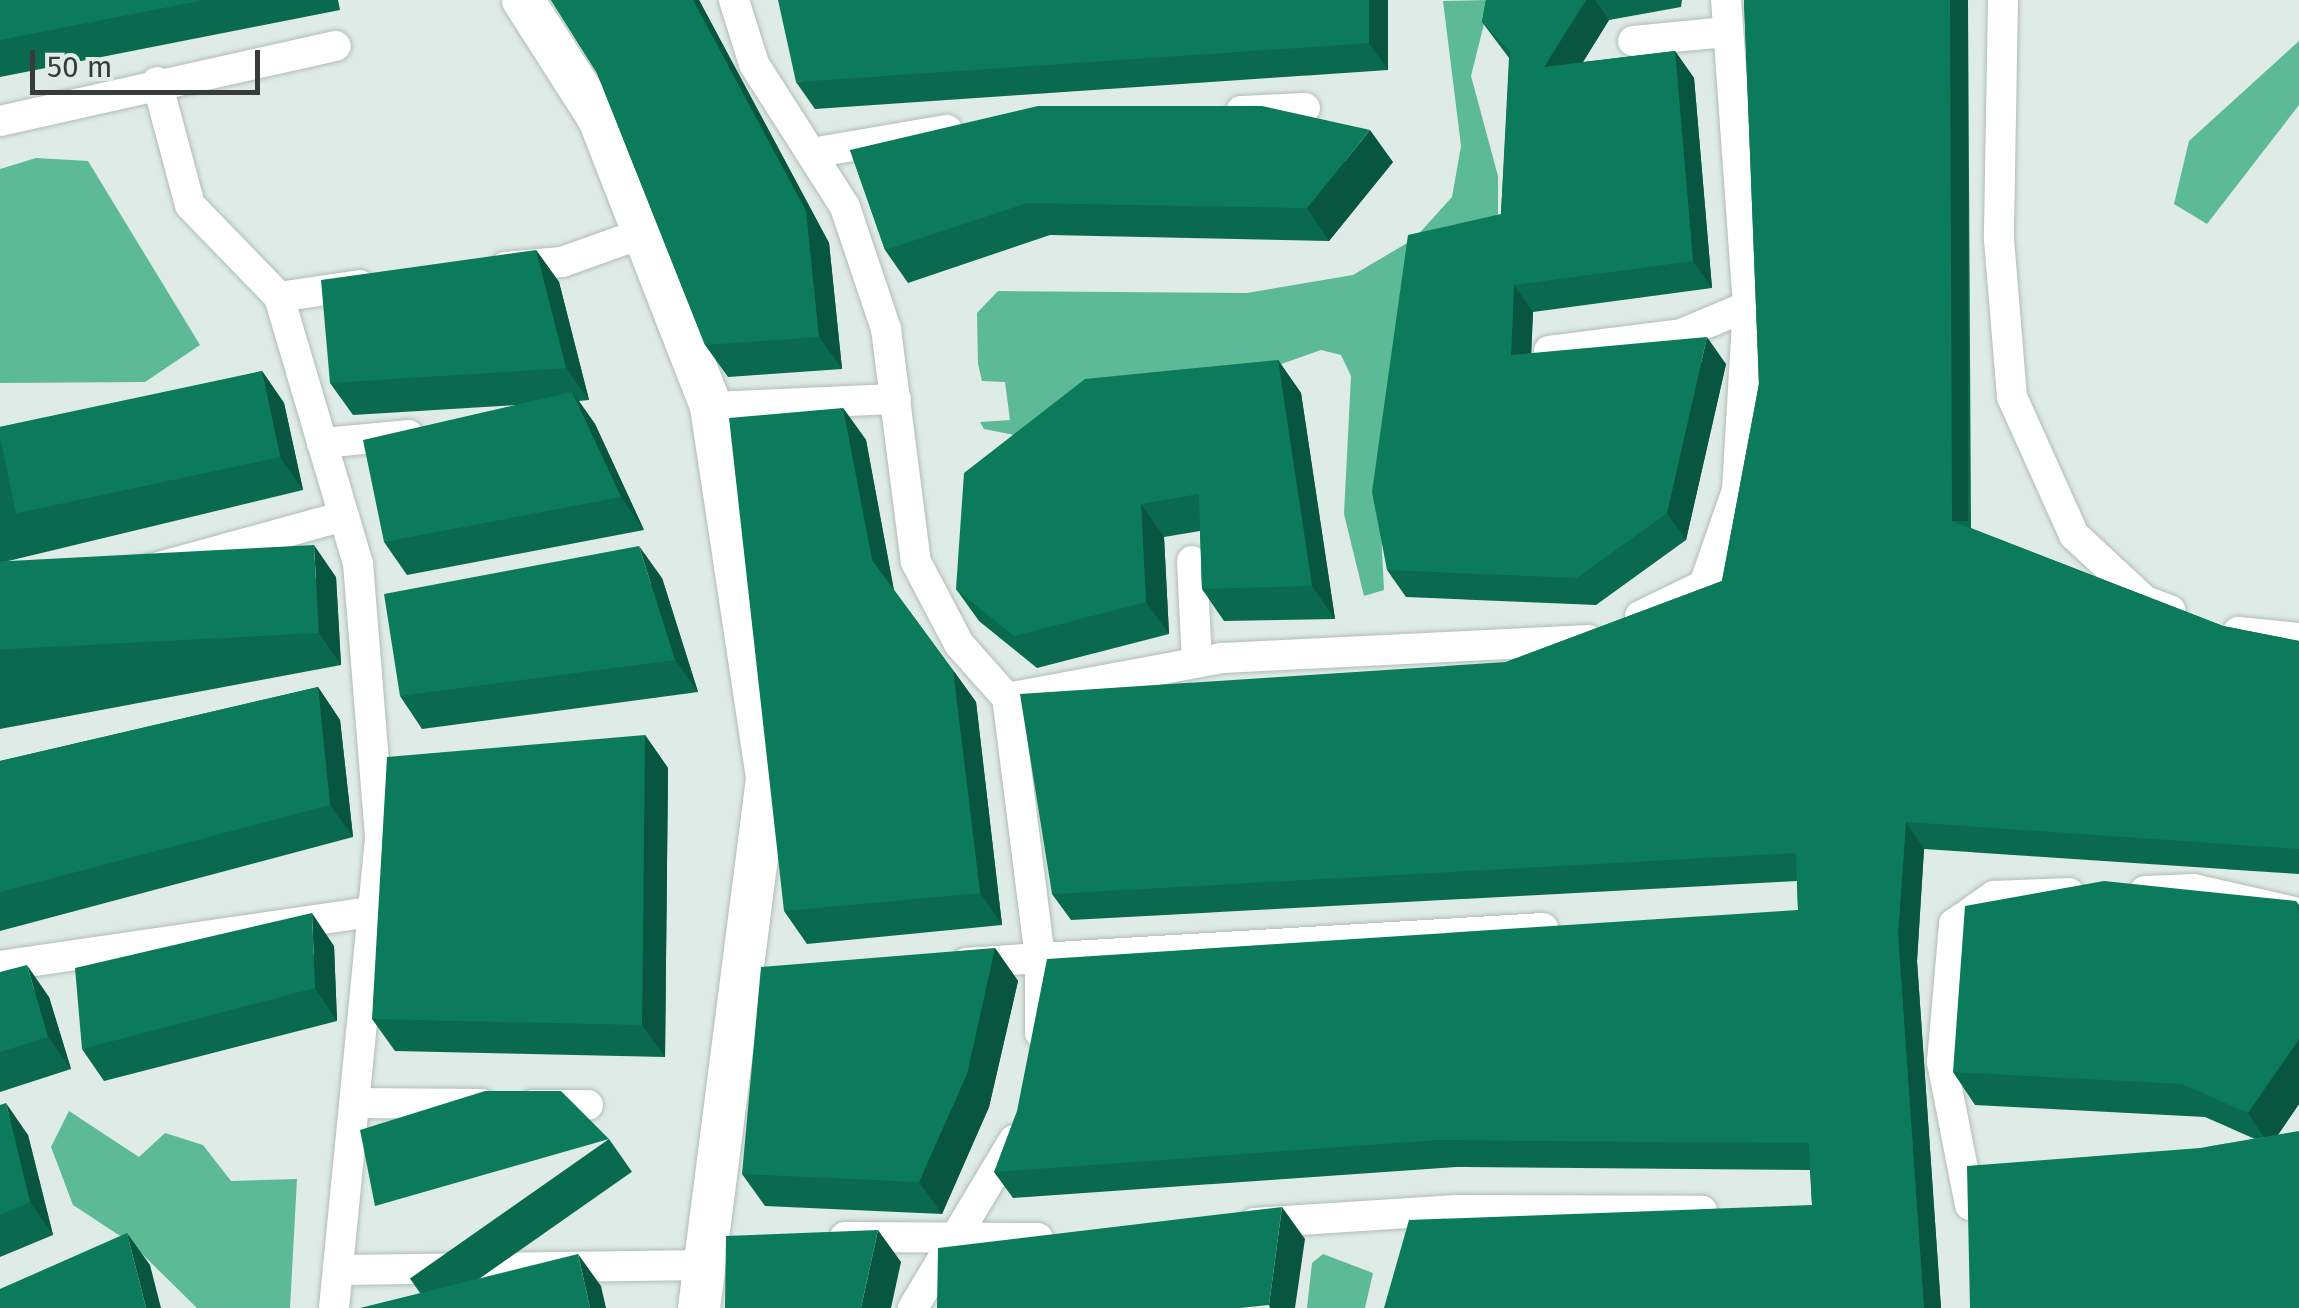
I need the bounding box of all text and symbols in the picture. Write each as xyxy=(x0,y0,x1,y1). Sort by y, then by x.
scale bar xyxy=(35,30,265,92)
text: 50 m xyxy=(47,49,112,85)

